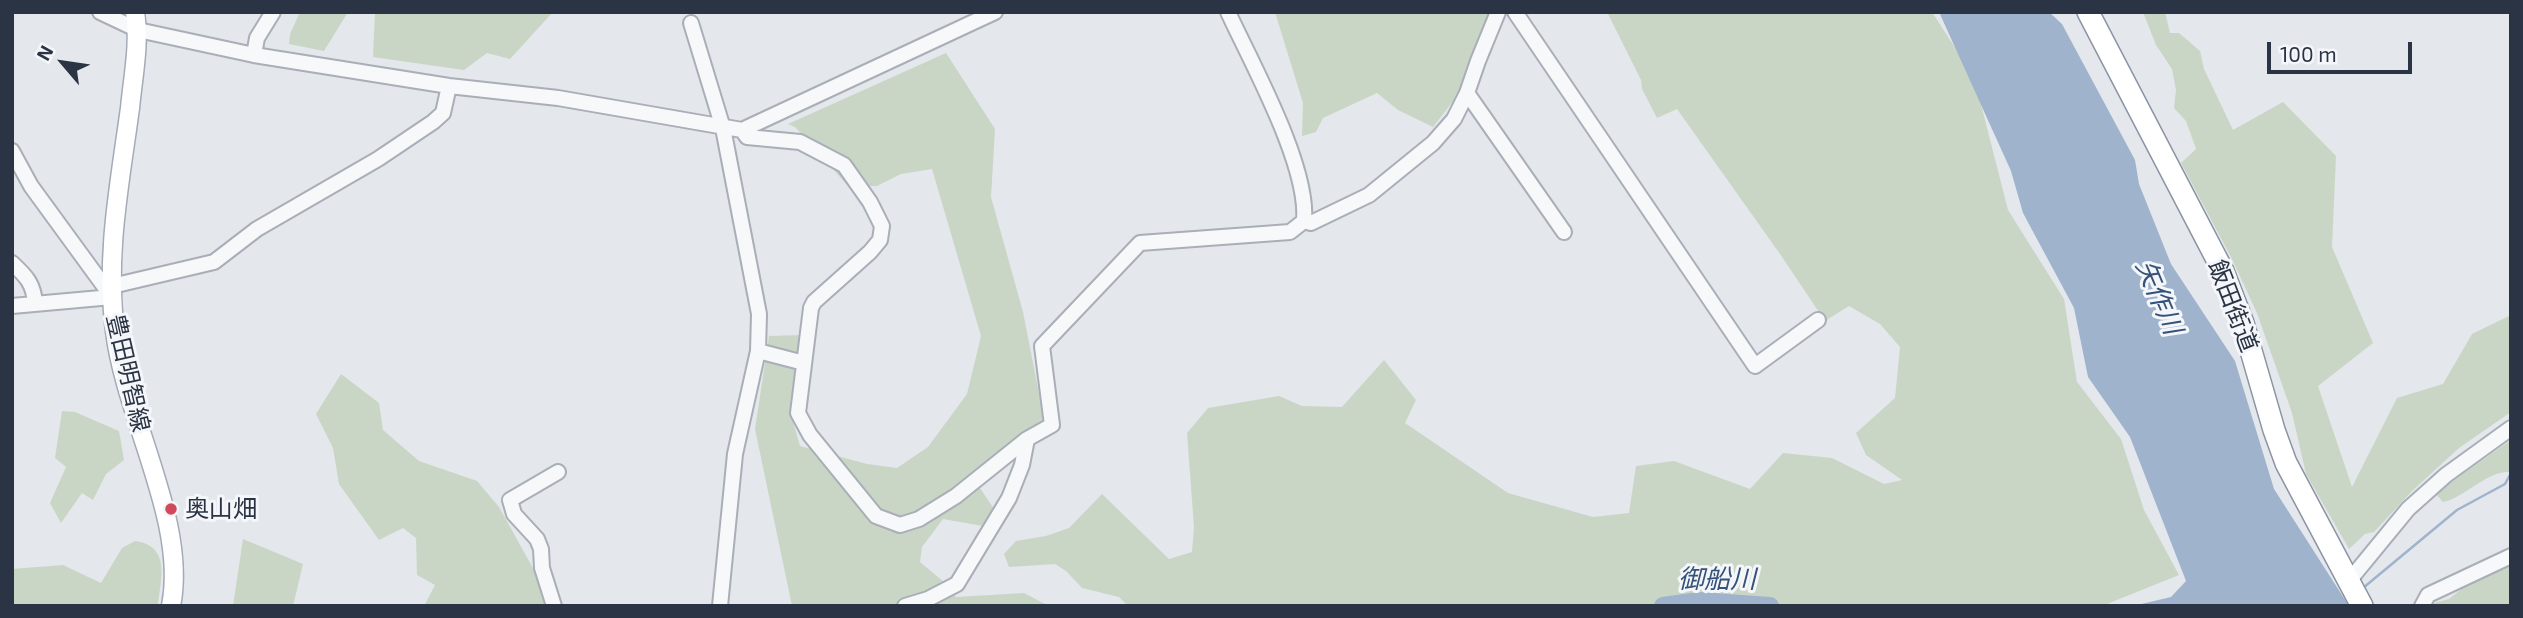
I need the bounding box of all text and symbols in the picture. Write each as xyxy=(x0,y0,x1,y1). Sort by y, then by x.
north arrow xyxy=(28,28,98,98)
scale bar xyxy=(2271,28,2416,72)
text: N xyxy=(31,41,58,64)
text: 100 m xyxy=(2280,41,2337,66)
water label: 矢作川 xyxy=(2129,255,2189,339)
street label: 飯田街道 xyxy=(2202,256,2264,356)
street label: 豊田明智線 xyxy=(100,311,156,435)
place label: 奥山畑 xyxy=(185,495,257,523)
marker: 奥山畑 xyxy=(163,501,179,517)
water label: 御船川 xyxy=(1678,563,1756,595)

